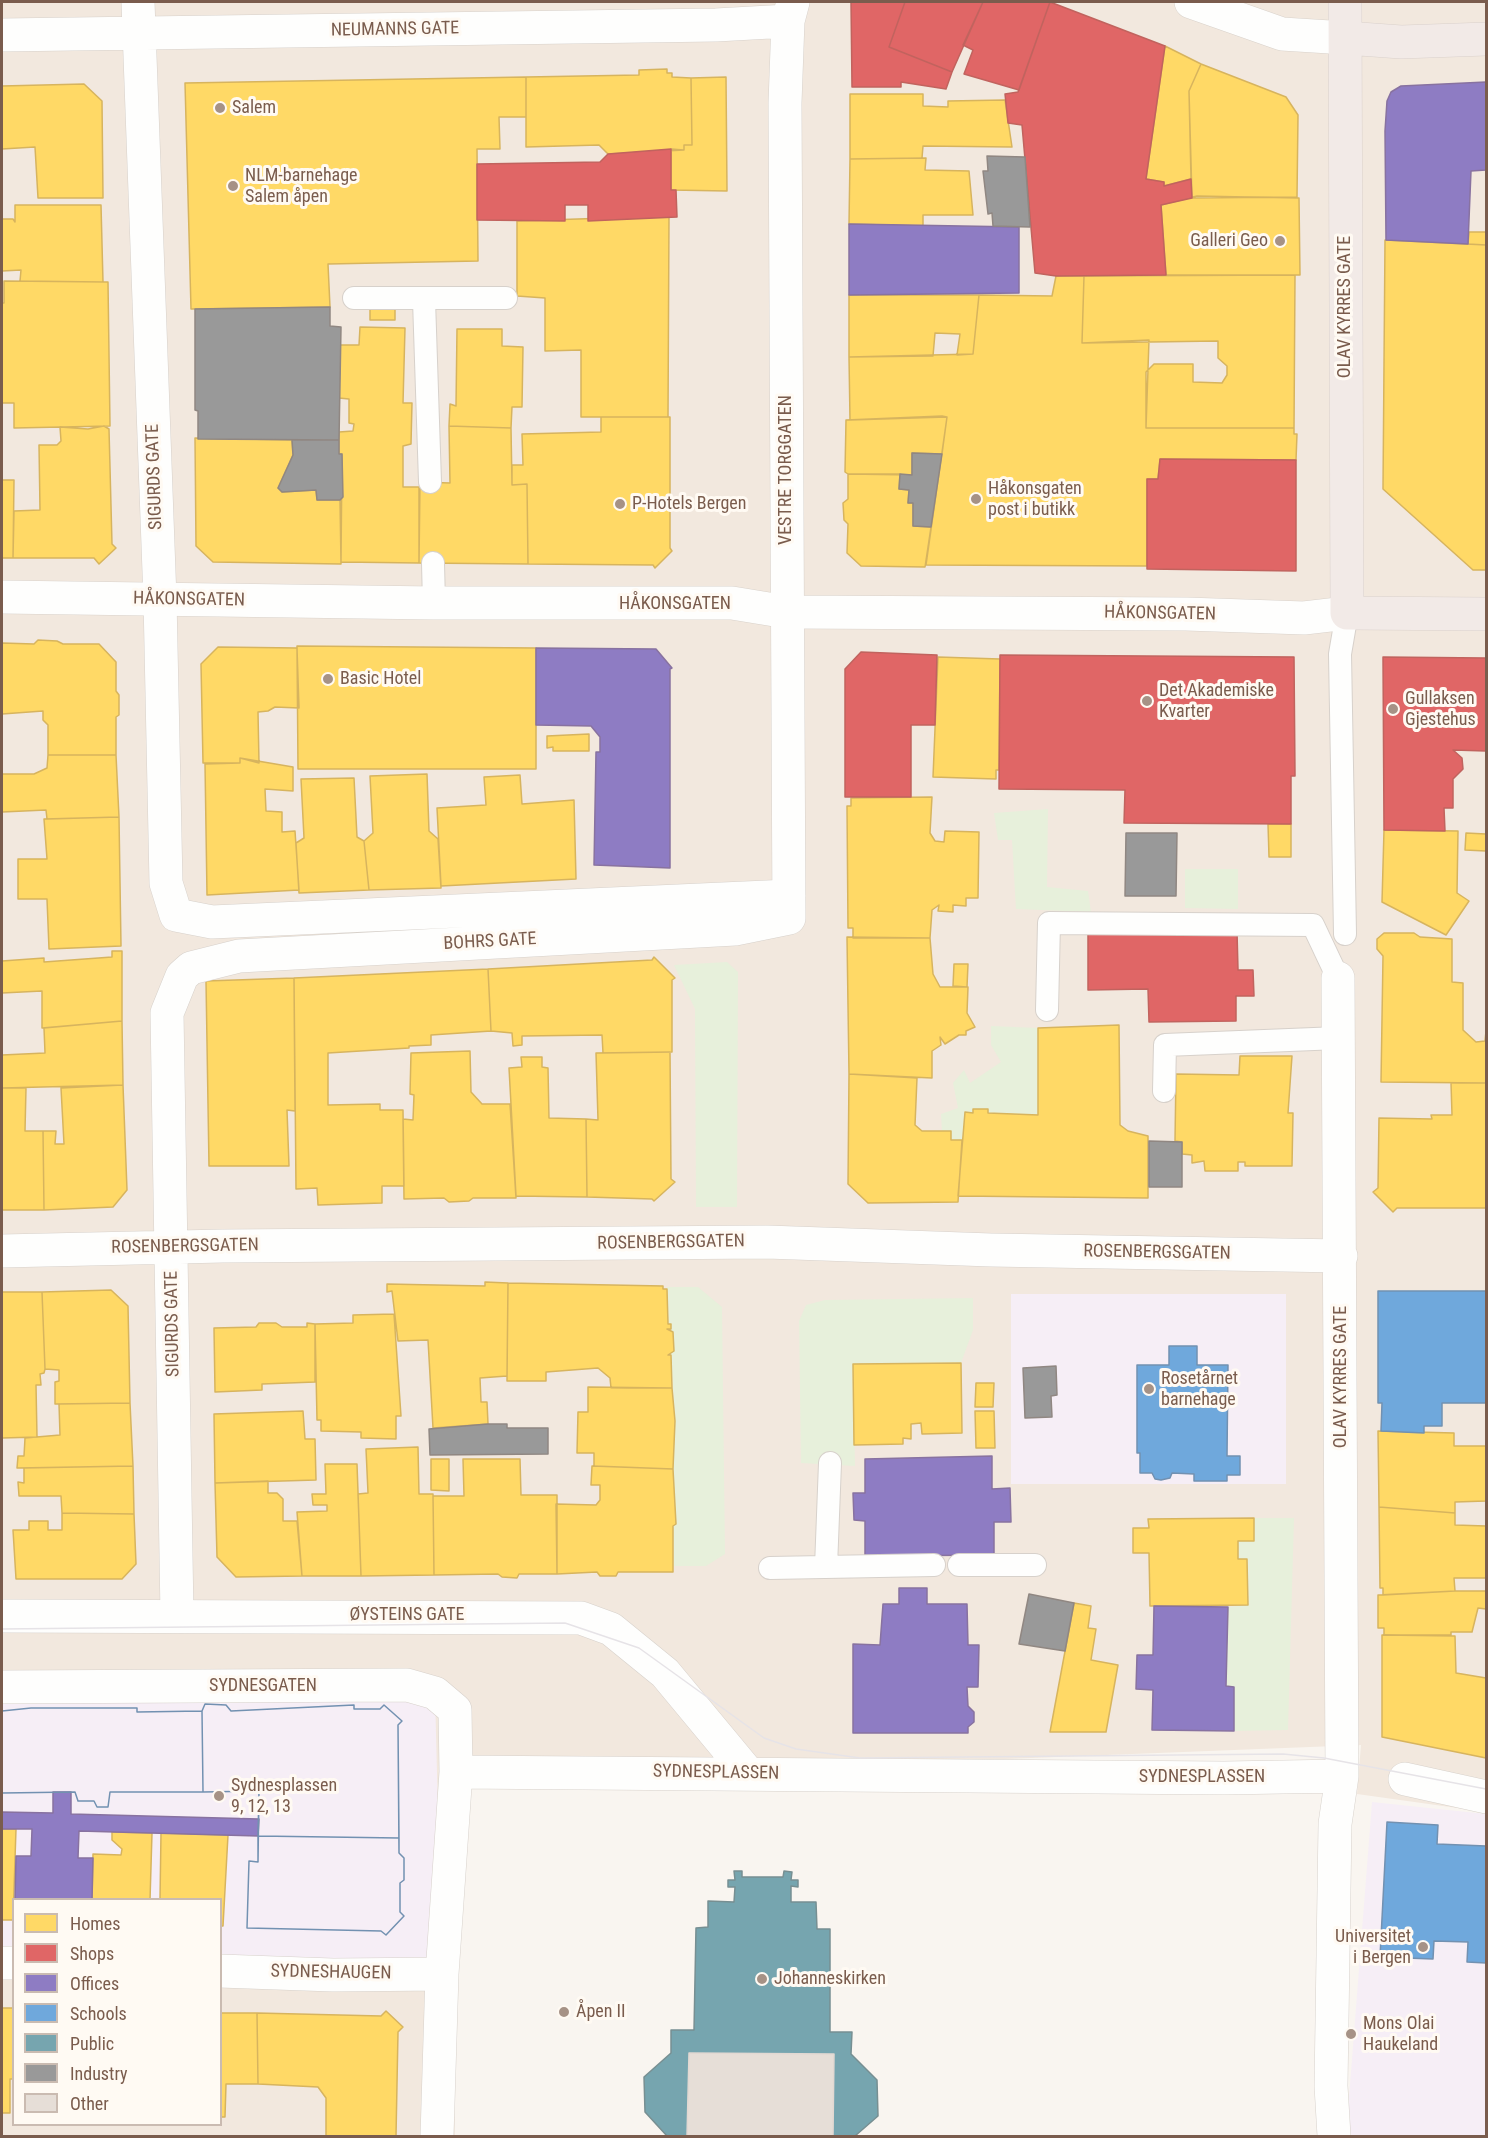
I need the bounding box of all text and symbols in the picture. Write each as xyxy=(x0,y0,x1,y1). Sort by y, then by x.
street label: NEUMANNS GATE xyxy=(331,18,459,42)
place label: Salem xyxy=(232,97,276,119)
marker: Salem xyxy=(213,101,227,115)
place label: NLM-barnehage Salem åpen xyxy=(245,165,358,207)
marker: NLM-barnehage Salem åpen xyxy=(226,179,240,193)
place label: Galleri Geo xyxy=(1190,230,1268,252)
marker: Galleri Geo xyxy=(1273,234,1287,248)
street label: OLAV KYRRES GATE xyxy=(1334,236,1356,378)
street label: VESTRE TORGGATEN xyxy=(775,395,797,545)
street label: SIGURDS GATE xyxy=(142,424,168,530)
place label: Håkonsgaten post i butikk xyxy=(988,478,1082,520)
marker: Håkonsgaten post i butikk xyxy=(969,492,983,506)
place label: P-Hotels Bergen xyxy=(632,493,746,515)
marker: P-Hotels Bergen xyxy=(613,497,627,511)
street label: HÅKONSGATEN xyxy=(133,588,245,612)
street label: HÅKONSGATEN xyxy=(619,593,731,615)
street label: HÅKONSGATEN xyxy=(1104,602,1216,626)
place label: Basic Hotel xyxy=(340,668,421,690)
marker: Basic Hotel xyxy=(321,672,335,686)
place label: Det Akademiske Kvarter xyxy=(1159,680,1274,722)
place label: Gullaksen Gjestehus xyxy=(1405,688,1476,730)
marker: Det Akademiske Kvarter xyxy=(1140,694,1154,708)
marker: Gullaksen Gjestehus xyxy=(1386,702,1400,716)
street label: BOHRS GATE xyxy=(443,929,537,955)
street label: ROSENBERGSGATEN xyxy=(597,1231,745,1255)
street label: ROSENBERGSGATEN xyxy=(111,1235,259,1259)
street label: ROSENBERGSGATEN xyxy=(1083,1241,1231,1265)
street label: SIGURDS GATE xyxy=(161,1271,185,1377)
street label: OLAV KYRRES GATE xyxy=(1330,1306,1352,1448)
place label: Rosetårnet barnehage xyxy=(1161,1368,1238,1410)
marker: Rosetårnet barnehage xyxy=(1142,1382,1156,1396)
street label: ØYSTEINS GATE xyxy=(349,1604,465,1626)
street label: SYDNESGATEN xyxy=(209,1675,317,1697)
street label: SYDNESPLASSEN xyxy=(653,1761,779,1785)
street label: SYDNESPLASSEN xyxy=(1139,1766,1265,1788)
place label: Sydnesplassen 9, 12, 13 xyxy=(231,1775,337,1818)
marker: Sydnesplassen 9, 12, 13 xyxy=(212,1789,226,1803)
legend xyxy=(12,1898,222,2126)
text: Homes xyxy=(70,1913,120,1934)
place label: Universitet i Bergen xyxy=(1335,1926,1411,1968)
marker: Universitet i Bergen xyxy=(1416,1940,1430,1954)
text: Shops xyxy=(70,1943,114,1964)
street label: SYDNESHAUGEN xyxy=(270,1961,392,1985)
place label: Johanneskirken xyxy=(774,1968,886,1990)
marker: Johanneskirken xyxy=(755,1972,769,1986)
text: Offices xyxy=(70,1973,119,1994)
place label: Åpen II xyxy=(576,2001,626,2023)
text: Schools xyxy=(70,2003,127,2024)
marker: Åpen II xyxy=(557,2005,571,2019)
place label: Mons Olai Haukeland xyxy=(1363,2013,1438,2056)
marker: Mons Olai Haukeland xyxy=(1344,2027,1358,2041)
text: Public xyxy=(70,2033,114,2054)
text: Industry xyxy=(70,2063,128,2084)
text: Other xyxy=(70,2093,109,2114)

